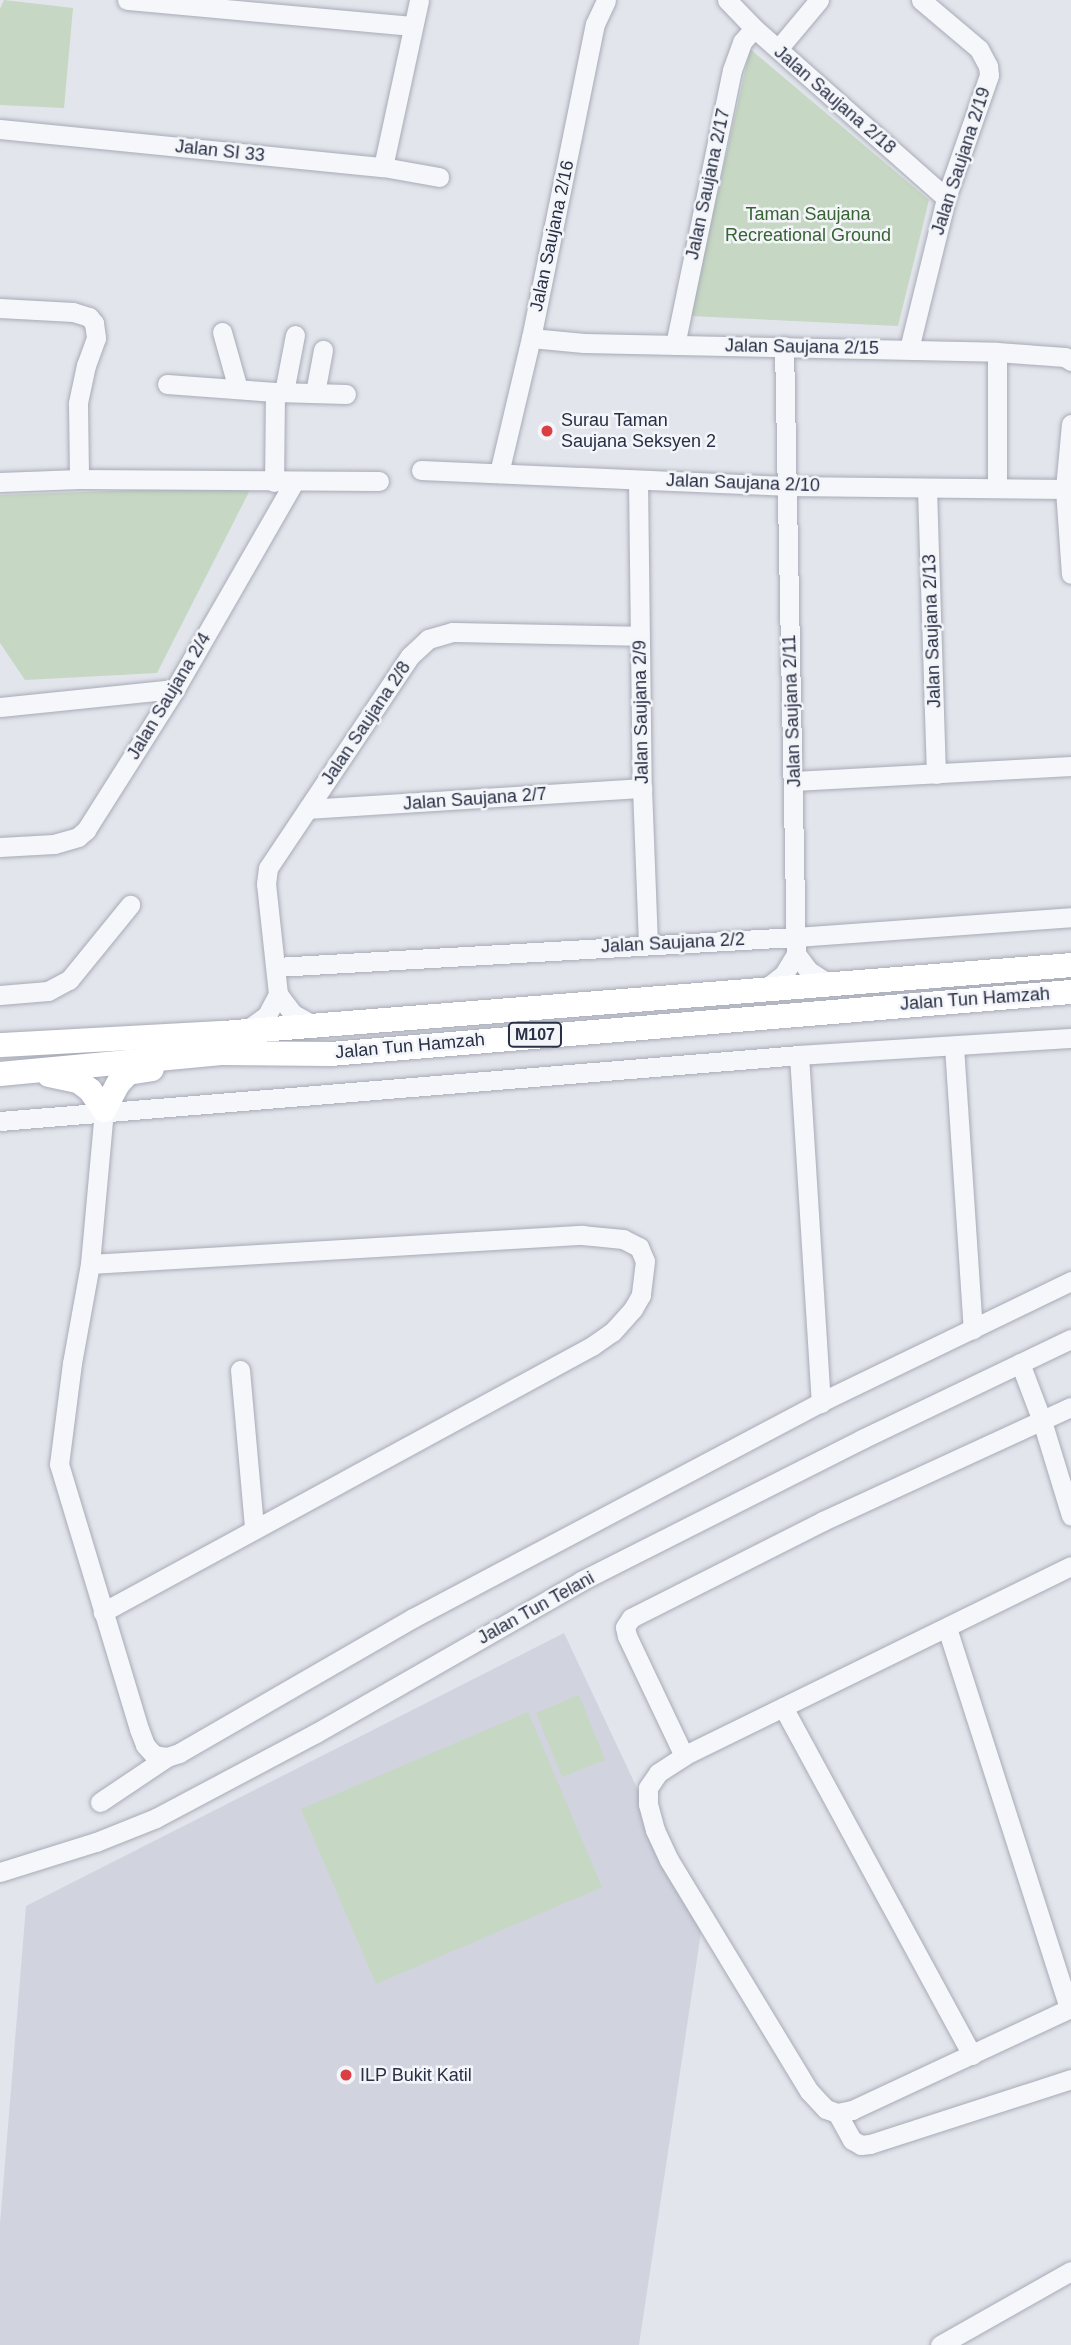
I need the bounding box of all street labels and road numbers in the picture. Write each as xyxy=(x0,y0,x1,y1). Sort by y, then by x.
street label: Jalan Saujana 2/18 xyxy=(770,41,900,159)
street label: Jalan Saujana 2/19 xyxy=(927,84,995,238)
street label: Jalan Saujana 2/17 xyxy=(681,106,735,262)
street label: Jalan SI 33 xyxy=(174,136,266,166)
street label: Jalan Saujana 2/16 xyxy=(525,158,579,314)
street label: Jalan Saujana 2/15 xyxy=(725,335,879,359)
street label: Jalan Saujana 2/10 xyxy=(666,470,820,496)
street label: Jalan Saujana 2/13 xyxy=(919,554,945,708)
street label: Jalan Saujana 2/4 xyxy=(123,629,215,763)
street label: Jalan Saujana 2/11 xyxy=(779,634,805,788)
street label: Jalan Saujana 2/9 xyxy=(629,640,653,784)
street label: Jalan Saujana 2/8 xyxy=(317,657,415,789)
street label: Jalan Saujana 2/7 xyxy=(402,783,548,815)
street label: Jalan Saujana 2/2 xyxy=(600,928,746,958)
street label: Jalan Tun Hamzah xyxy=(899,983,1051,1015)
road number: M107 xyxy=(507,1023,563,1048)
street label: Jalan Tun Hamzah xyxy=(334,1029,486,1063)
street label: Jalan Tun Telani xyxy=(474,1567,598,1649)

